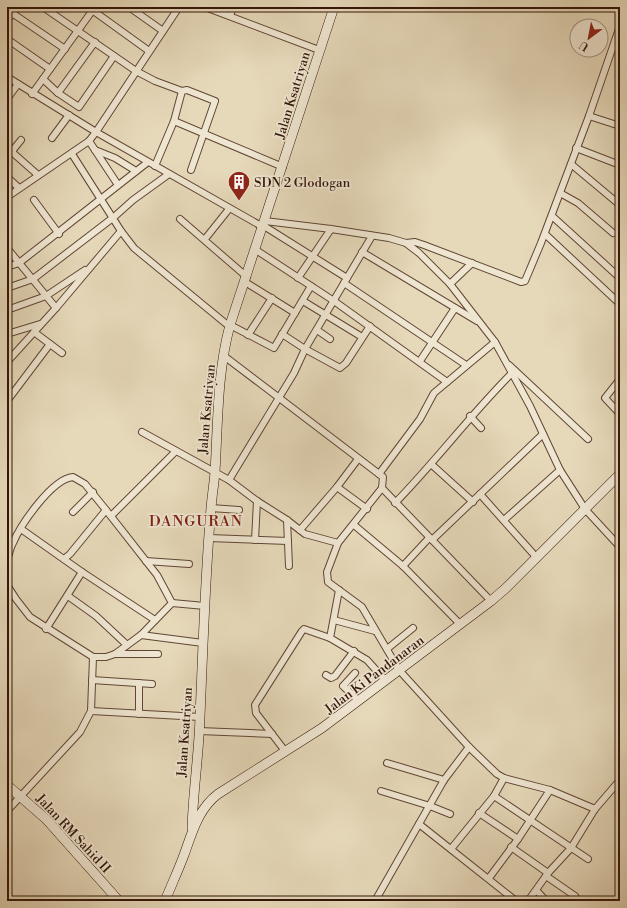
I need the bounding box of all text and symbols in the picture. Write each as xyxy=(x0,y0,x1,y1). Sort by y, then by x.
north arrow xyxy=(569,18,609,58)
text: U xyxy=(576,37,592,54)
street label: Jalan Ksatriyan xyxy=(272,50,314,142)
building icon: SDN 2 Glodogan xyxy=(226,169,252,202)
place label: SDN 2 Glodogan xyxy=(254,175,350,191)
street label: Jalan Ksatriyan xyxy=(195,363,219,456)
district label: DANGURAN xyxy=(149,512,243,531)
street label: Jalan Ki Pandanaran xyxy=(321,632,428,718)
street label: Jalan Ksatriyan xyxy=(174,686,196,779)
street label: Jalan RM Sahid II xyxy=(32,790,114,877)

